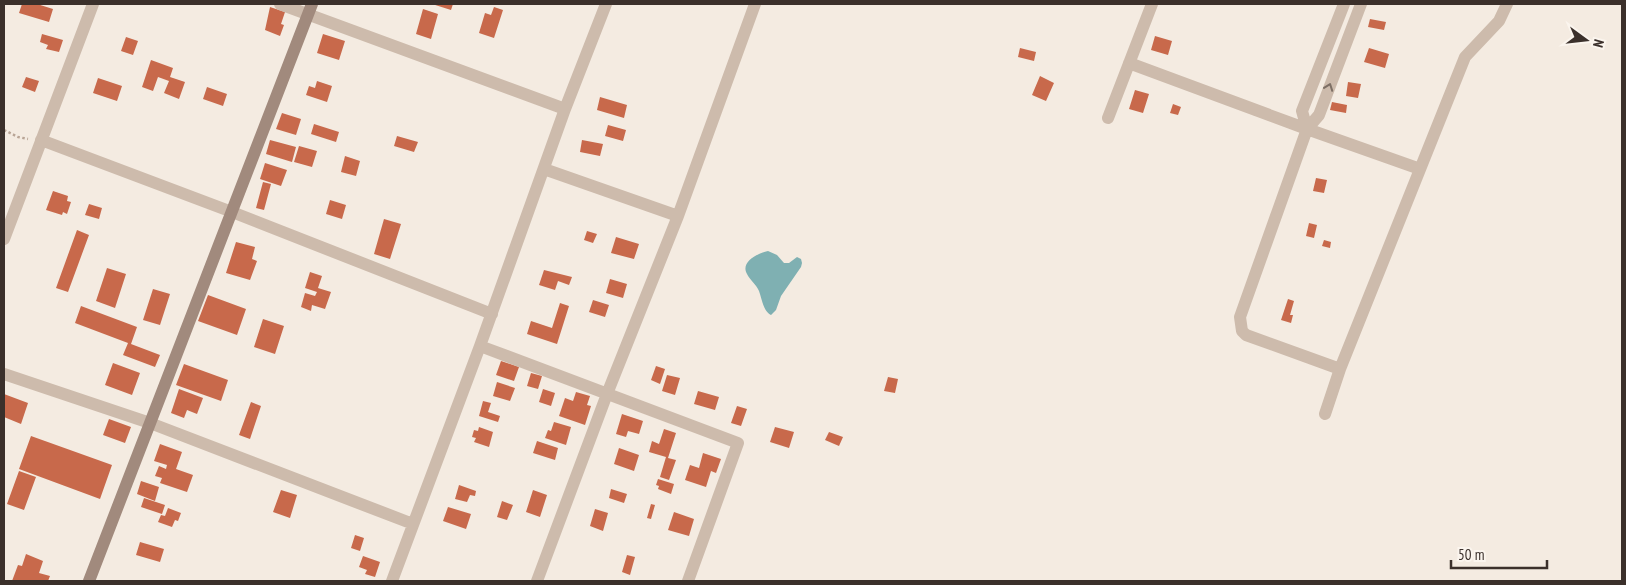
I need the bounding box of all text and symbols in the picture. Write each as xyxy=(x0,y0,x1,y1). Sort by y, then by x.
north arrow xyxy=(1561,15,1611,65)
text: N xyxy=(1589,37,1608,49)
one-way arrow xyxy=(1323,83,1334,92)
scale bar xyxy=(1451,538,1547,570)
text: 50 m xyxy=(1458,545,1484,564)

